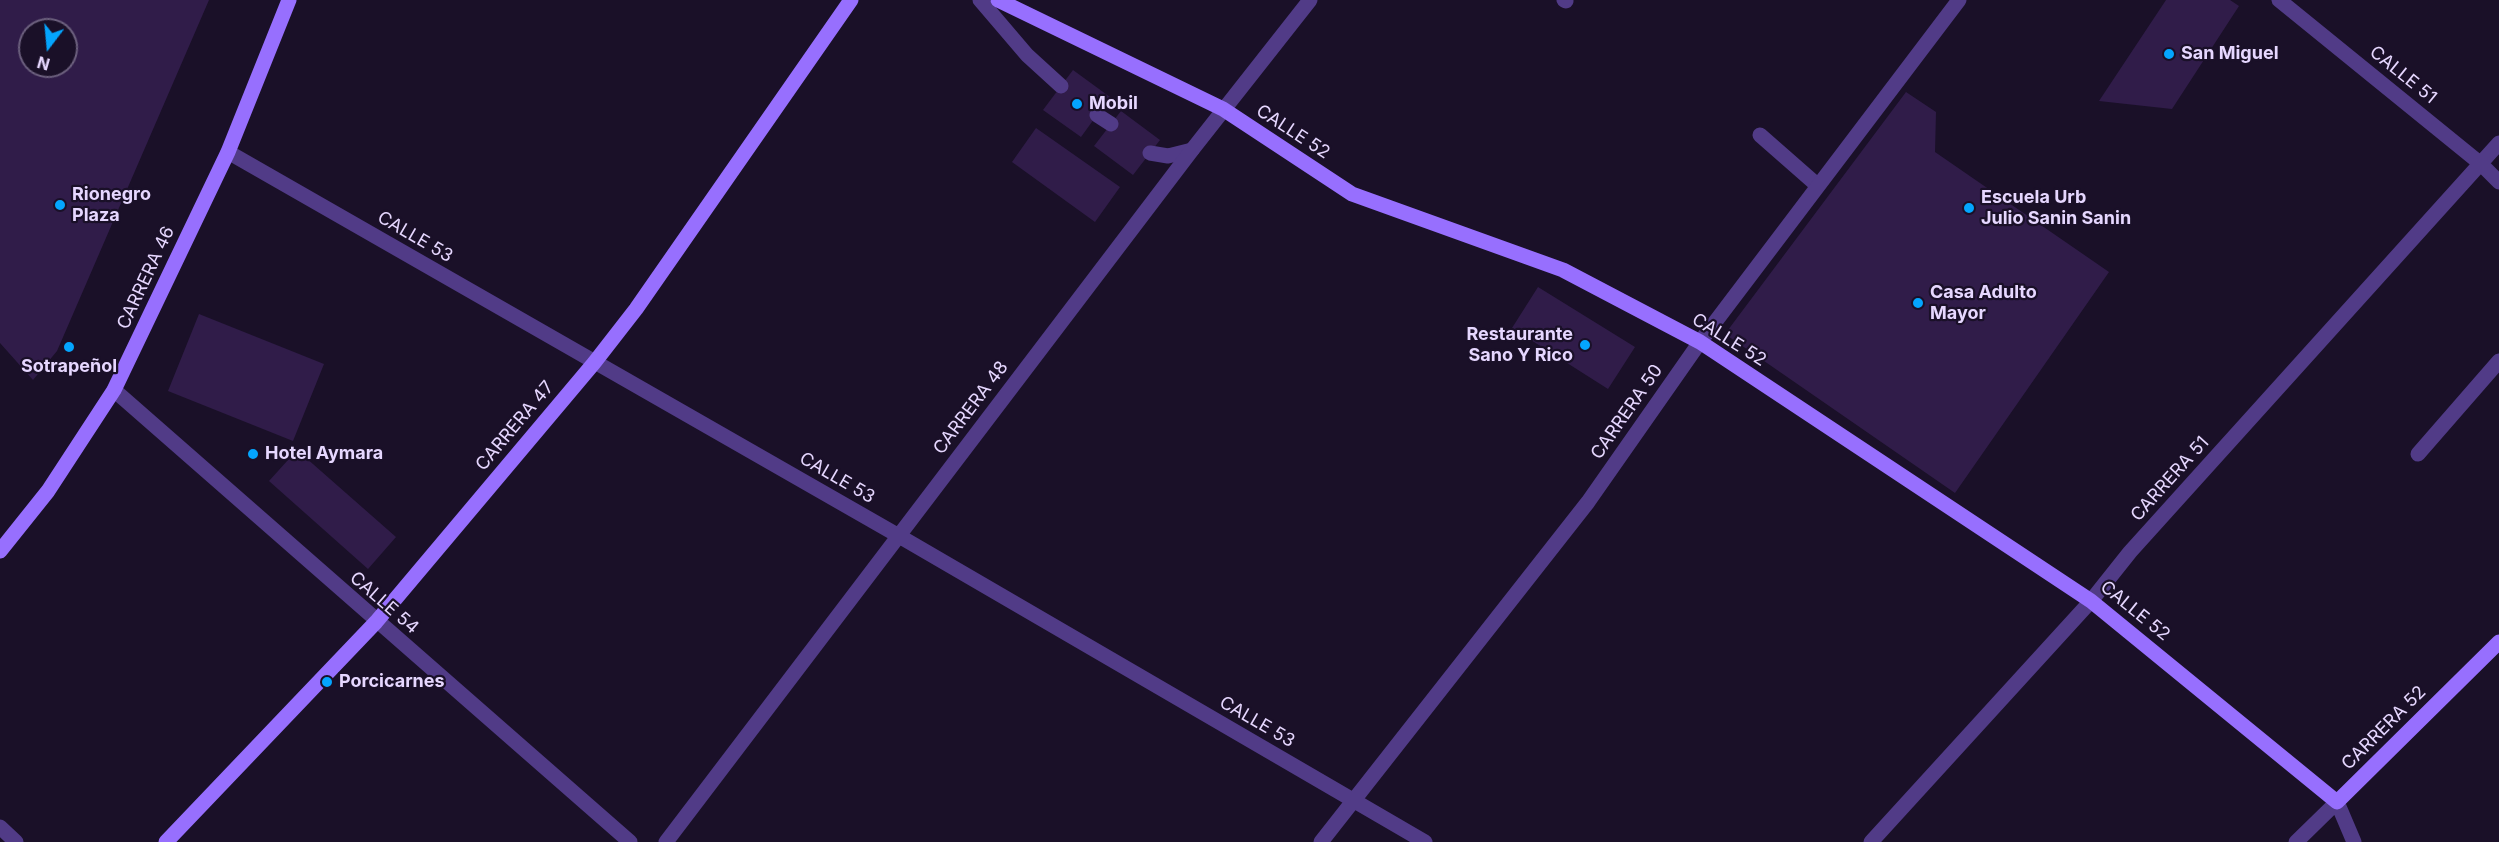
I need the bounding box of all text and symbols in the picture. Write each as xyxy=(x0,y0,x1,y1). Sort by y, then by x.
north arrow xyxy=(18,18,78,78)
street label: CALLE 51 xyxy=(2365,42,2441,108)
place label: San Miguel xyxy=(2181,43,2279,65)
marker: San Miguel xyxy=(2162,47,2176,61)
text: N xyxy=(35,52,52,75)
place label: Mobil xyxy=(1089,93,1138,115)
marker: Mobil xyxy=(1070,97,1084,111)
street label: CALLE 52 xyxy=(1252,100,1334,164)
place label: Rionegro Plaza xyxy=(72,184,151,226)
place label: Escuela Urb Julio Sanin Sanin xyxy=(1981,187,2131,230)
marker: Rionegro Plaza xyxy=(53,198,67,212)
marker: Escuela Urb Julio Sanin Sanin xyxy=(1962,201,1976,215)
street label: CALLE 53 xyxy=(373,207,457,267)
street label: CARRERA 46 xyxy=(113,223,179,333)
place label: Casa Adulto Mayor xyxy=(1930,282,2037,324)
marker: Casa Adulto Mayor xyxy=(1911,296,1925,310)
street label: CALLE 52 xyxy=(1688,309,1770,371)
place label: Restaurante Sano Y Rico xyxy=(1466,324,1573,366)
marker: Restaurante Sano Y Rico xyxy=(1578,338,1592,352)
marker: Sotrapeñol xyxy=(62,340,76,354)
place label: Sotrapeñol xyxy=(21,356,117,378)
street label: CARRERA 48 xyxy=(929,357,1013,459)
street label: CARRERA 50 xyxy=(1586,361,1668,463)
street label: CARRERA 47 xyxy=(471,377,559,475)
street label: CARRERA 51 xyxy=(2126,432,2214,526)
place label: Hotel Aymara xyxy=(265,443,383,465)
marker: Hotel Aymara xyxy=(246,447,260,461)
street label: CALLE 53 xyxy=(795,448,879,508)
street label: CALLE 54 xyxy=(345,567,423,639)
street label: CALLE 52 xyxy=(2096,576,2174,646)
place label: Porcicarnes xyxy=(339,671,445,693)
marker: Porcicarnes xyxy=(320,675,334,689)
street label: CARRERA 52 xyxy=(2337,681,2431,775)
street label: CALLE 53 xyxy=(1215,692,1299,752)

